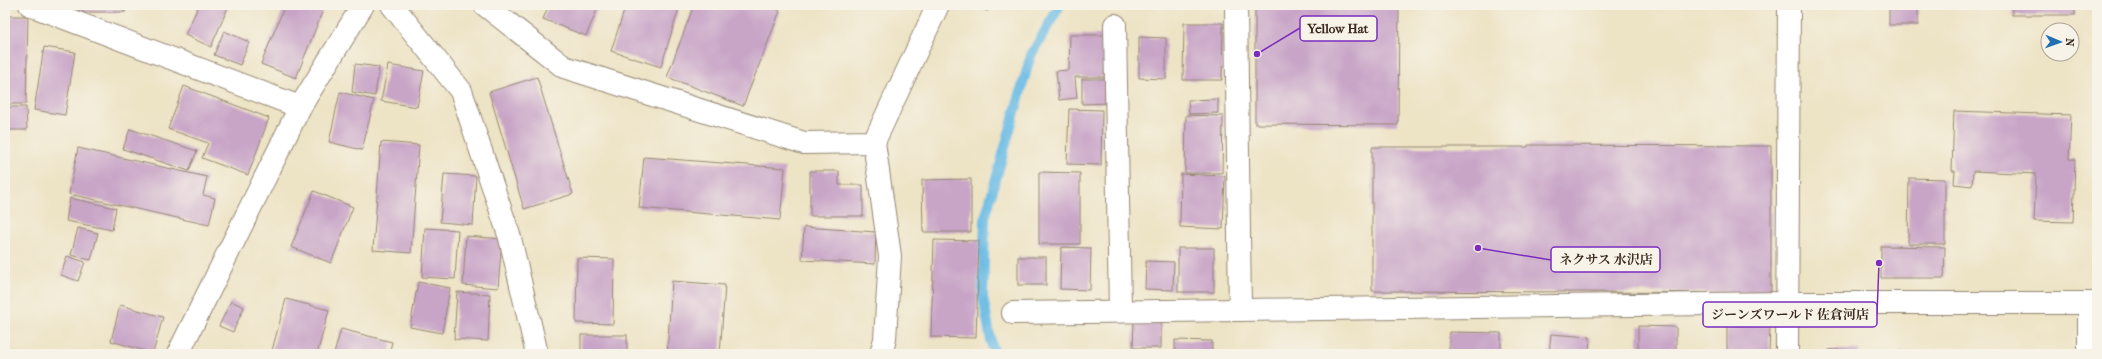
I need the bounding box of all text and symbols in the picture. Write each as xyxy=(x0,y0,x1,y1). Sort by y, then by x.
callout: Yellow Hat xyxy=(1300,16,1377,41)
text: Yellow Hat xyxy=(1307,21,1369,36)
north arrow xyxy=(2040,22,2080,62)
text: N xyxy=(2063,38,2076,47)
callout: ネクサス 水沢店 xyxy=(1551,247,1660,272)
text: ネクサス 水沢店 xyxy=(1559,252,1653,267)
callout: ジーンズワールド 佐倉河店 xyxy=(1703,302,1877,327)
text: ジーンズワールド 佐倉河店 xyxy=(1711,307,1869,322)

